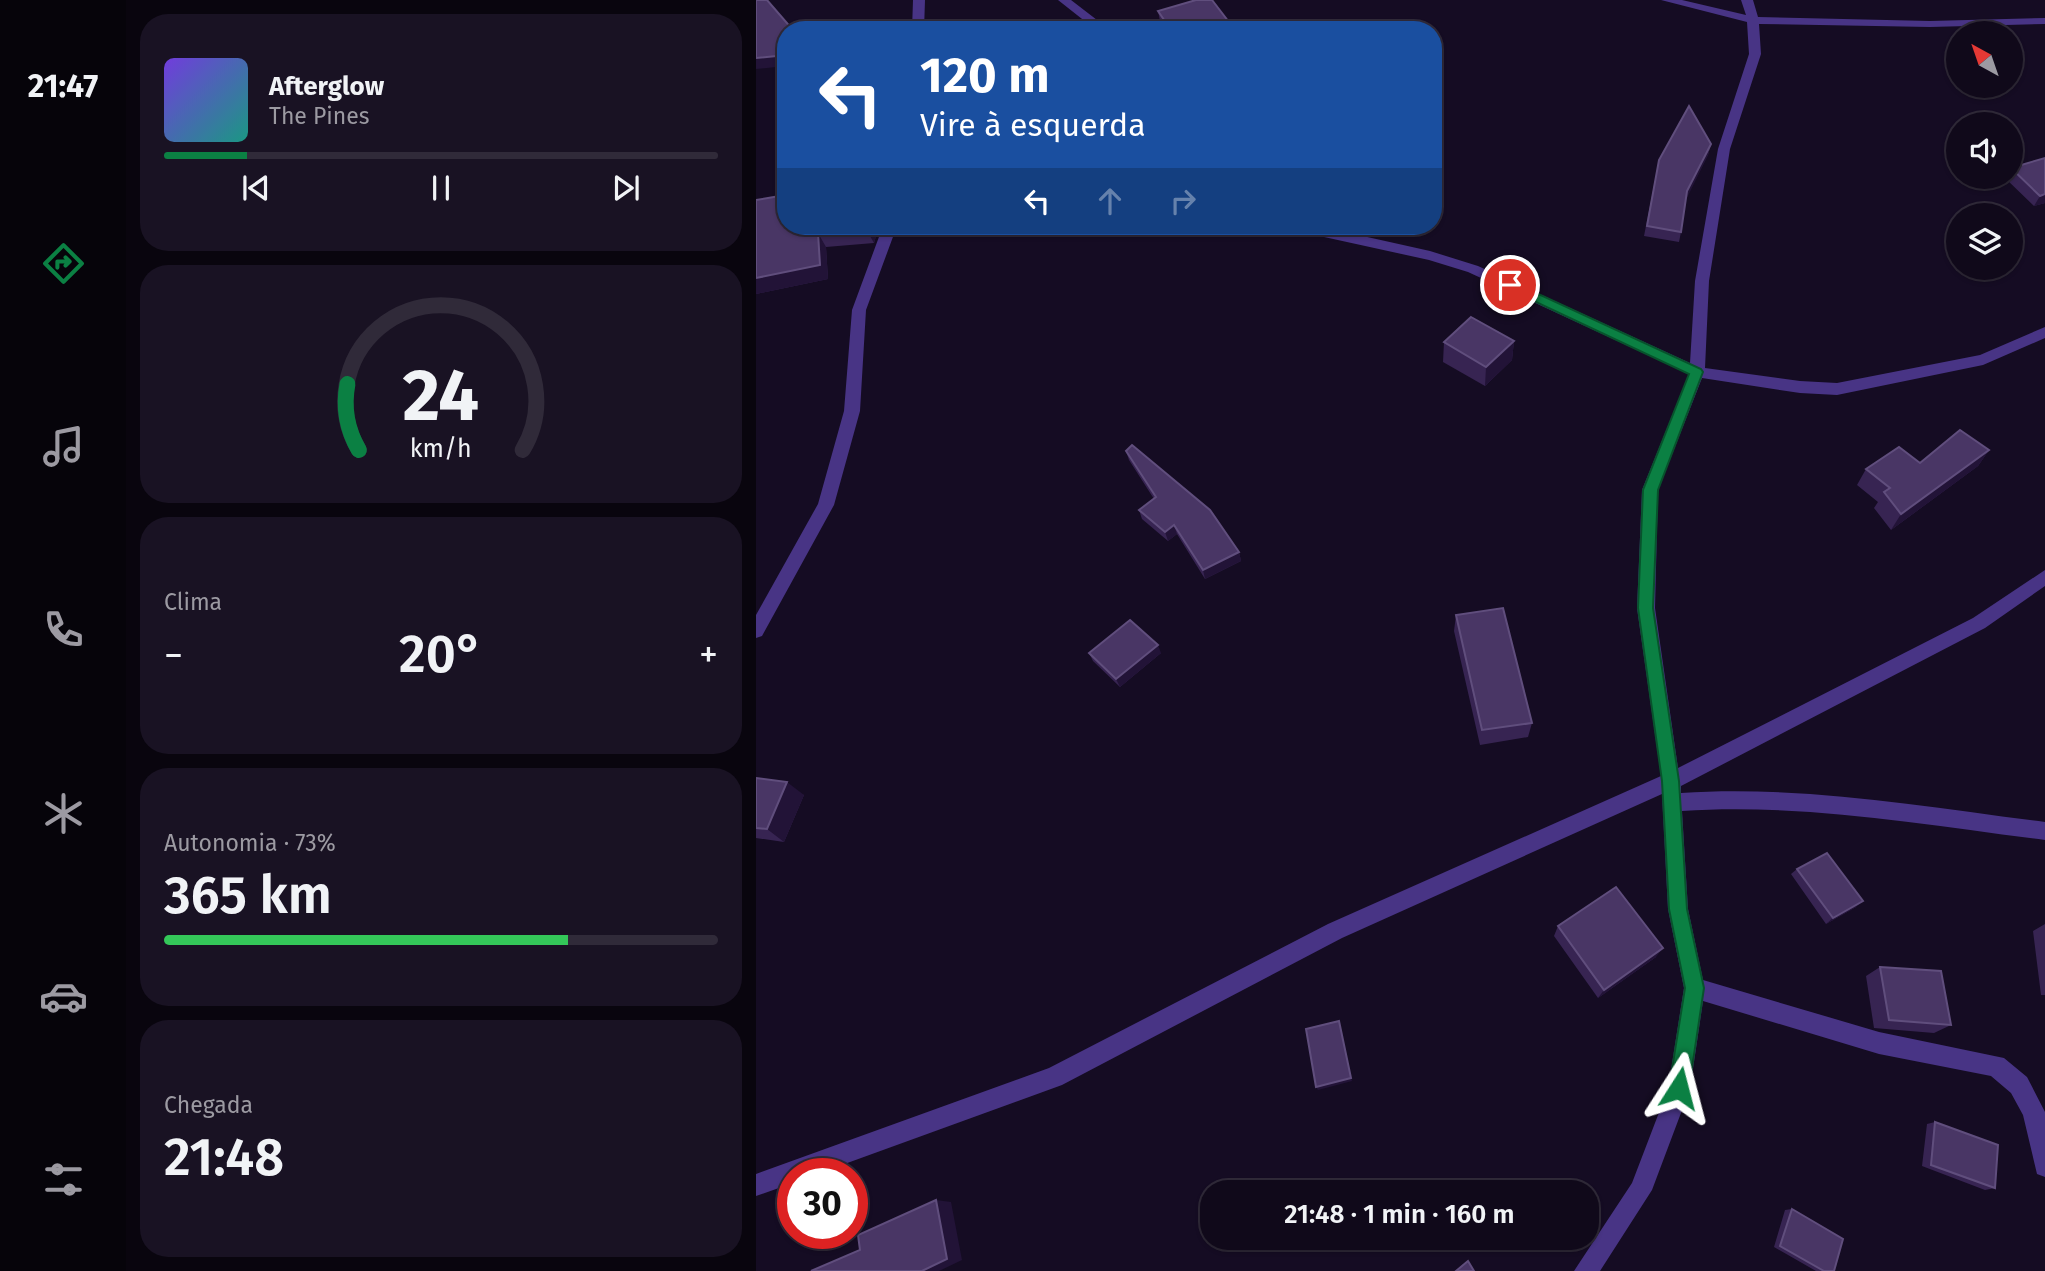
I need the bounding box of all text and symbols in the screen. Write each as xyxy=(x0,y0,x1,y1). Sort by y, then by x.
north arrow xyxy=(1946,21,2023,98)
map controls xyxy=(1946,21,2023,280)
text: 120 m xyxy=(920,46,1050,105)
icon: left xyxy=(805,49,896,140)
text: 21:47 xyxy=(28,67,98,105)
text: Afterglow xyxy=(269,71,384,102)
text: The Pines xyxy=(269,102,370,130)
text: Vire à esquerda xyxy=(920,106,1146,144)
button: sound xyxy=(1946,112,2023,189)
icon: previous xyxy=(237,169,275,207)
icon: pause xyxy=(422,169,460,207)
icon: next xyxy=(607,169,645,207)
icon: left xyxy=(1018,182,1056,220)
icon: ahead xyxy=(1091,182,1129,220)
icon: right xyxy=(1164,182,1202,220)
button: layers xyxy=(1946,203,2023,280)
icon: directions xyxy=(39,239,88,288)
pin xyxy=(1480,255,1540,315)
icon: arrive xyxy=(1491,266,1529,304)
text: 24 xyxy=(403,353,479,440)
icon: music xyxy=(39,422,88,471)
text: km/h xyxy=(410,434,472,464)
text: Clima xyxy=(164,588,222,616)
icon: phone xyxy=(39,605,88,654)
text: 20° xyxy=(399,623,483,686)
text: − xyxy=(164,632,183,678)
text: + xyxy=(699,632,718,678)
icon: climate xyxy=(39,789,88,838)
text: Autonomia · 73% xyxy=(164,829,336,857)
text: 365 km xyxy=(164,864,332,927)
icon: car xyxy=(39,972,88,1021)
position arrow xyxy=(1642,1051,1716,1125)
text: Chegada xyxy=(164,1091,253,1119)
text: 21:48 xyxy=(164,1126,284,1189)
icon: filters xyxy=(39,1155,88,1204)
speed limit sign: 30 xyxy=(777,1158,868,1249)
text: 21:48 · 1 min · 160 m xyxy=(1284,1199,1515,1230)

